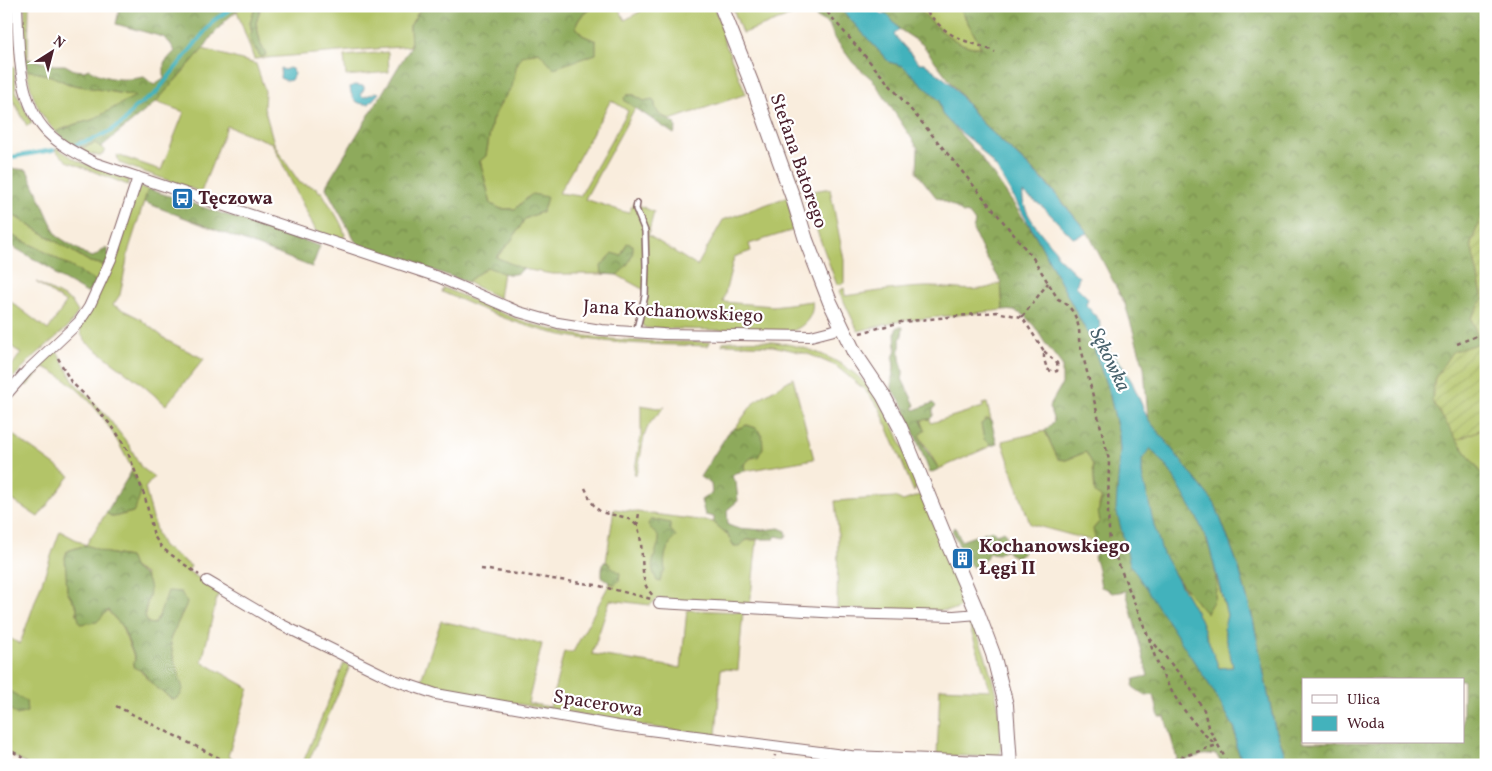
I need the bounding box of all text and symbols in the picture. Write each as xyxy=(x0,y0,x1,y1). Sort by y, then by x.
north arrow xyxy=(28,28,78,78)
text: N xyxy=(49,32,68,53)
street label: Stefana Batorego xyxy=(763,90,833,232)
place label: Tęczowa xyxy=(198,186,273,212)
bus stop icon: Tęczowa xyxy=(170,187,194,211)
street label: Jana Kochanowskiego xyxy=(582,294,764,330)
water label: Sękówka xyxy=(1082,323,1136,397)
place label: Kochanowskiego Łęgi II xyxy=(979,534,1130,582)
building icon: Kochanowskiego Łęgi II xyxy=(951,546,975,570)
legend xyxy=(1302,678,1464,744)
street label: Spacerowa xyxy=(551,684,645,724)
text: Ulica xyxy=(1347,690,1380,711)
text: Woda xyxy=(1347,714,1385,735)

